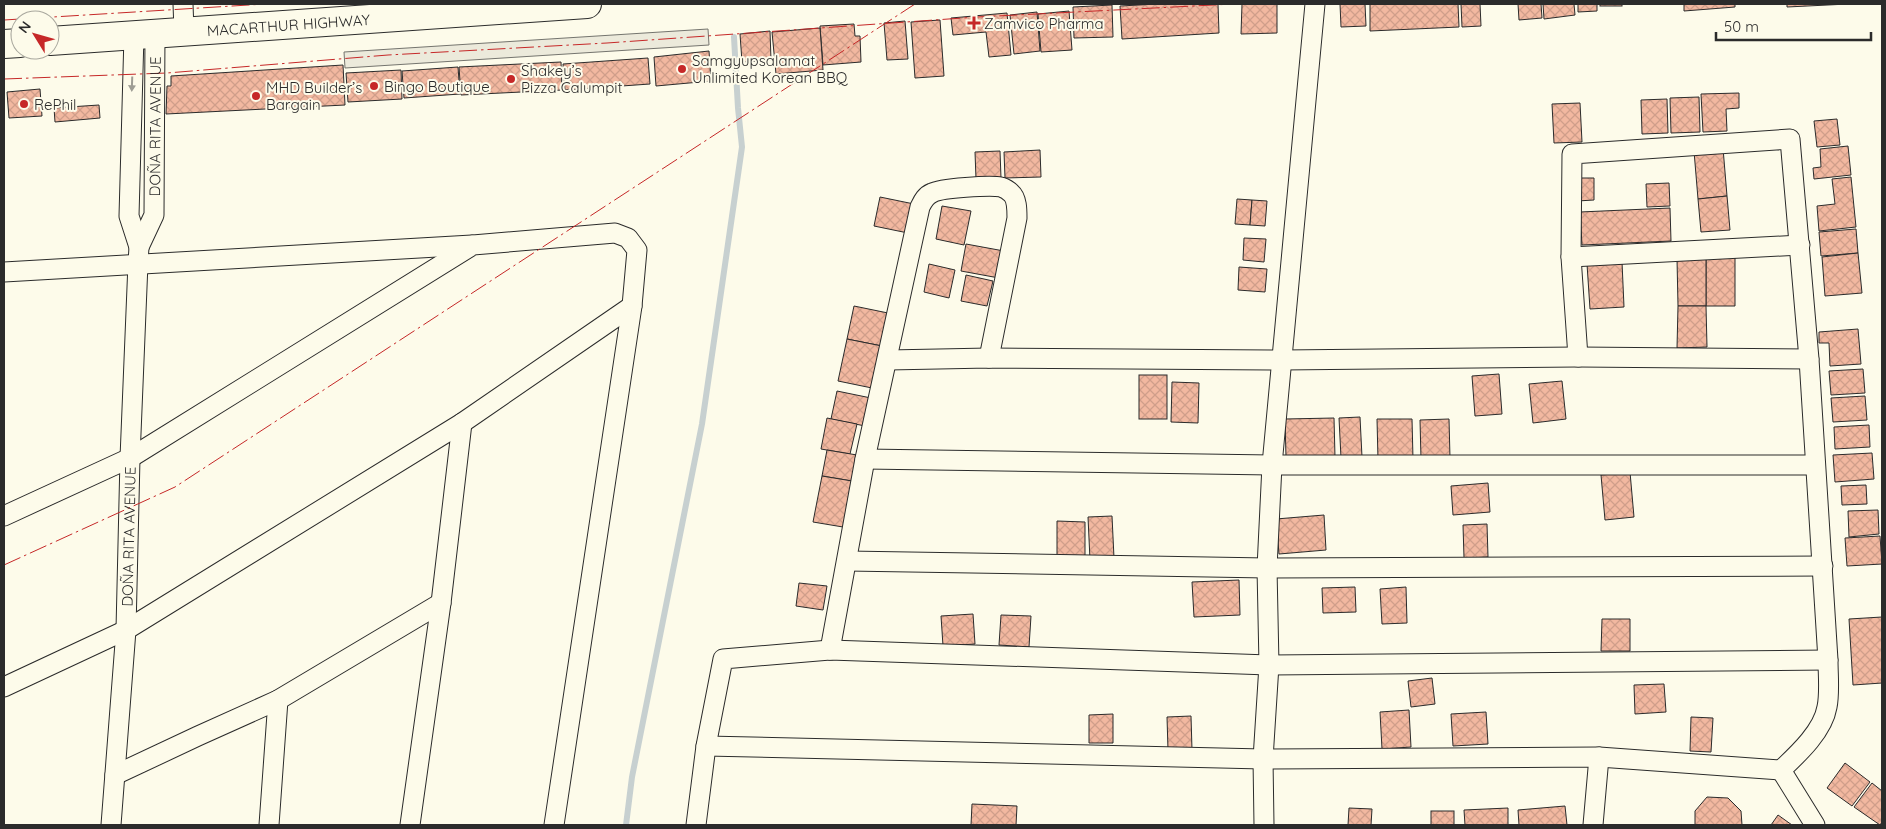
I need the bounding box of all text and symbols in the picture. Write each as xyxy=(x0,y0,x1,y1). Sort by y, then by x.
street label: MACARTHUR HIGHWAY xyxy=(206,9,371,40)
north arrow xyxy=(10,10,60,60)
scale bar xyxy=(1716,10,1871,42)
place label: Zamvico Pharma xyxy=(984,14,1104,33)
marker: Zamvico Pharma xyxy=(968,17,980,29)
text: 50 m xyxy=(1724,17,1759,36)
text: N xyxy=(14,18,35,37)
place label: Samgyupsalamat Unlimited Korean BBQ xyxy=(692,51,848,87)
street label: DOÑA RITA AVENUE xyxy=(145,56,164,196)
place label: Shakey’s Pizza Calumpit xyxy=(521,61,623,97)
marker: Samgyupsalamat Unlimited Korean BBQ xyxy=(676,63,688,75)
marker: Shakey’s Pizza Calumpit xyxy=(505,73,517,85)
one-way arrow xyxy=(128,76,136,92)
place label: Bingo Boutique xyxy=(384,77,490,96)
place label: MHD Builder’s Bargain xyxy=(266,78,362,114)
marker: Bingo Boutique xyxy=(368,80,380,92)
marker: MHD Builder’s Bargain xyxy=(250,90,262,102)
place label: RePhil xyxy=(34,95,77,114)
marker: RePhil xyxy=(18,98,30,110)
street label: DOÑA RITA AVENUE xyxy=(117,466,139,607)

